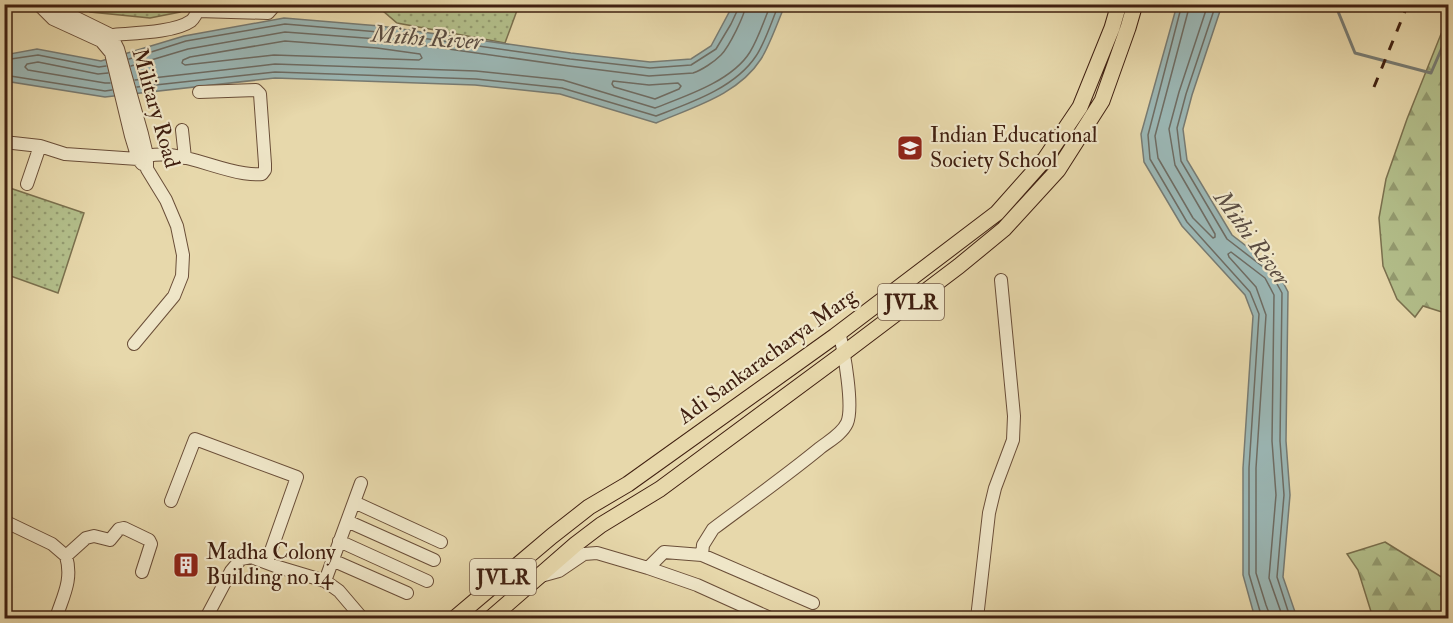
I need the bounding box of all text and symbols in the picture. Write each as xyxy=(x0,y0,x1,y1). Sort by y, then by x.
water label: Mithi River xyxy=(368,19,485,57)
street label: Military Road xyxy=(126,45,186,171)
place label: Indian Educational Society School xyxy=(930,121,1098,174)
school or university icon: Indian Educational Society School xyxy=(895,133,925,163)
water label: Mithi River xyxy=(1206,182,1298,293)
street label: Adi Sankaracharya Marg xyxy=(671,281,863,431)
road number: JVLR xyxy=(878,284,944,320)
place label: Madha Colony Building no 14 xyxy=(206,538,336,591)
building icon: Madha Colony Building no 14 xyxy=(171,550,201,580)
road number: JVLR xyxy=(470,559,536,595)

